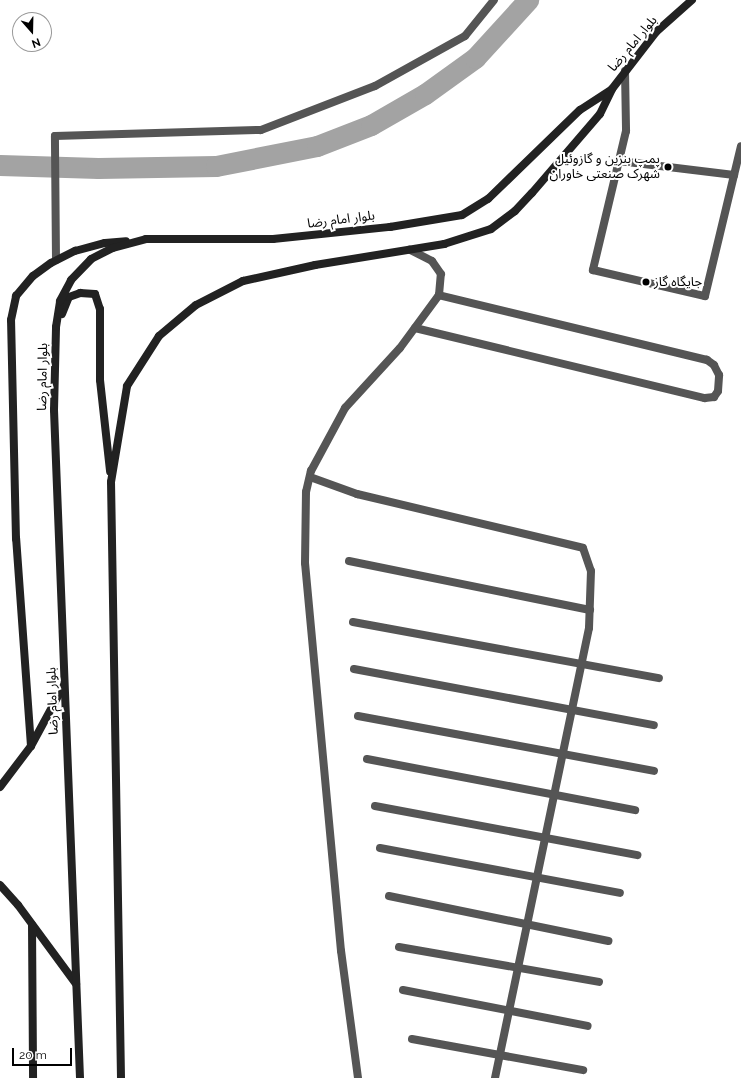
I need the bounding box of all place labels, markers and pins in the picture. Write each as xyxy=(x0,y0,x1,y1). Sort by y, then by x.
place label: پمپ بنزین و گازوئیل شهرک صنعتی خاوران xyxy=(549,152,660,183)
marker: پمپ بنزین و گازوئیل شهرک صنعتی خاوران xyxy=(663,162,673,172)
place label: جایگاه گاز xyxy=(654,274,702,290)
marker: جایگاه گاز xyxy=(641,277,651,287)

